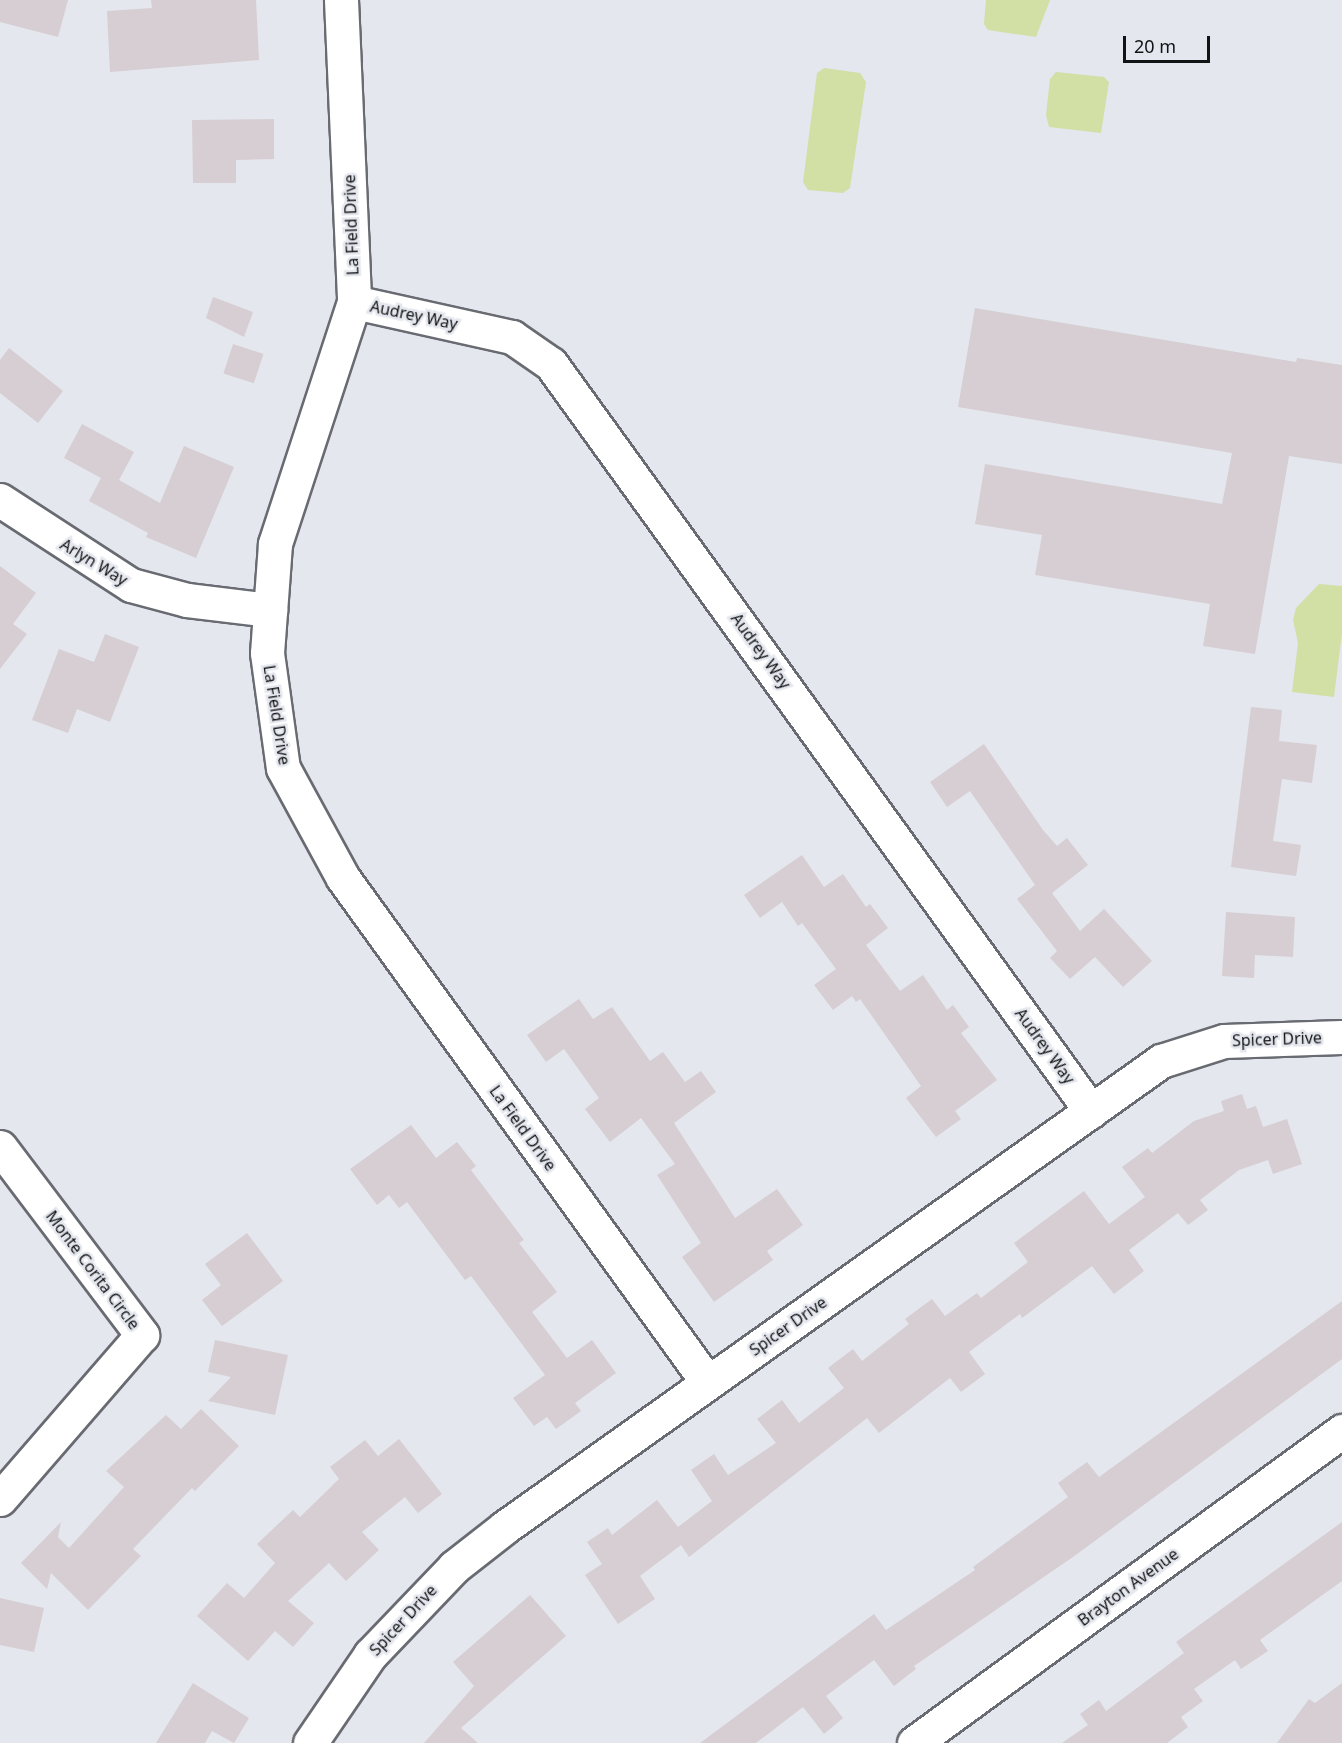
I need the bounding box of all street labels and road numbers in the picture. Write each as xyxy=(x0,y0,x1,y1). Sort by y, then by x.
street label: La Field Drive xyxy=(340,174,362,276)
street label: Audrey Way xyxy=(368,296,460,334)
street label: Arlyn Way xyxy=(57,534,131,590)
street label: Audrey Way xyxy=(727,609,795,693)
street label: La Field Drive xyxy=(260,664,294,766)
street label: Audrey Way xyxy=(1011,1004,1079,1088)
street label: Spicer Drive xyxy=(1232,1028,1322,1050)
street label: La Field Drive xyxy=(486,1082,560,1174)
street label: Monte Corita Circle xyxy=(42,1207,144,1333)
street label: Spicer Drive xyxy=(746,1292,830,1360)
street label: Brayton Avenue xyxy=(1074,1544,1182,1630)
street label: Spicer Drive xyxy=(365,1581,441,1659)

